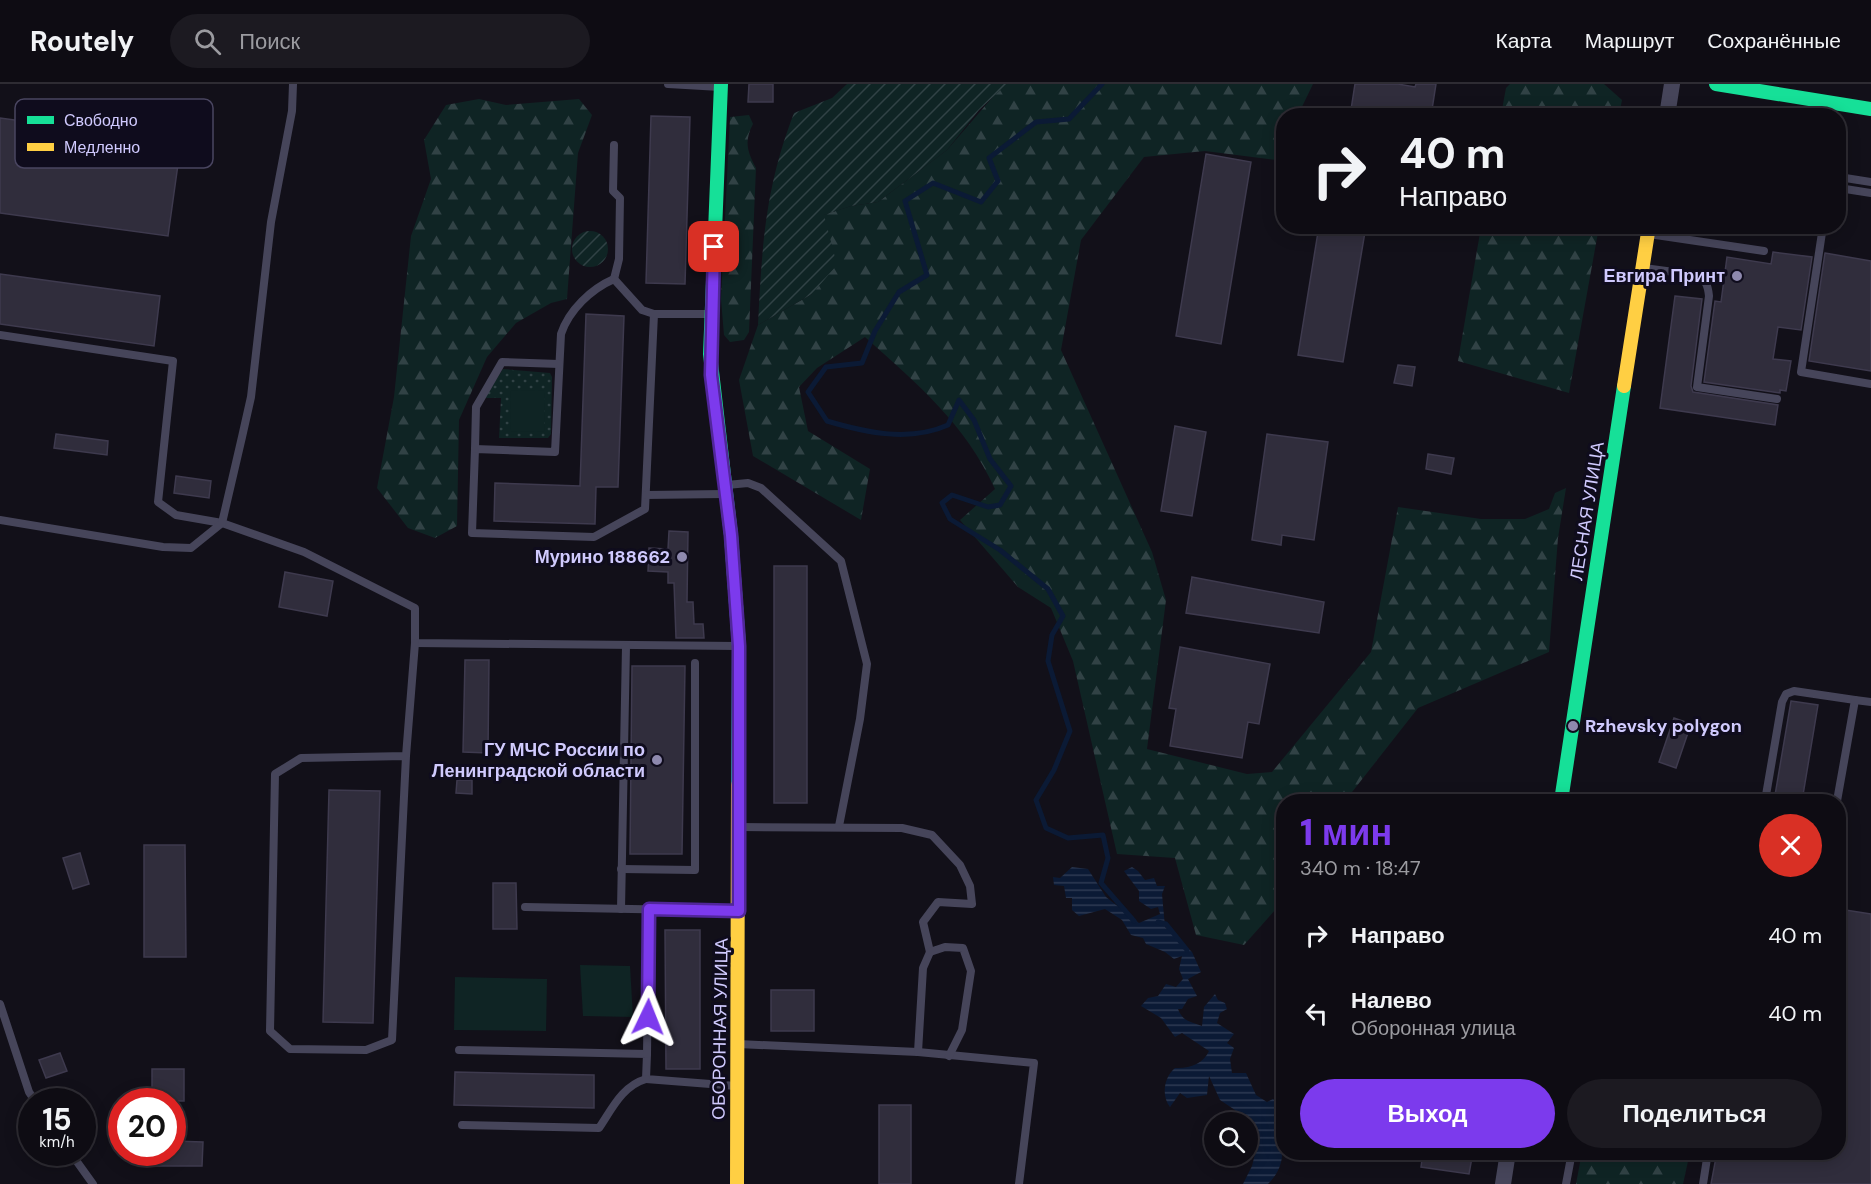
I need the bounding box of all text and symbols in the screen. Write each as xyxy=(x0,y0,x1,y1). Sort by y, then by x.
search box xyxy=(170,14,590,68)
text: Routely xyxy=(30,23,134,60)
icon: search xyxy=(191,25,224,58)
text: Поиск xyxy=(239,27,300,56)
text: Карта xyxy=(1496,27,1552,55)
text: Маршрут xyxy=(1585,27,1674,55)
text: Сохранённые xyxy=(1707,27,1841,55)
legend xyxy=(15,99,213,168)
text: Свободно xyxy=(64,110,138,131)
text: 40 m xyxy=(1399,126,1505,181)
icon: right xyxy=(1300,132,1378,210)
text: Медленно xyxy=(64,137,140,158)
text: Направо xyxy=(1399,179,1507,214)
pin xyxy=(688,221,739,272)
icon: arrive xyxy=(697,230,730,263)
place label: Евгира Принт xyxy=(1603,264,1725,288)
marker: Евгира Принт xyxy=(1730,269,1744,283)
street label: ЛЕСНАЯ УЛИЦА xyxy=(1564,440,1610,582)
place label: Мурино 188662 xyxy=(535,545,670,569)
marker: Мурино 188662 xyxy=(675,550,689,564)
place label: Rzhevsky polygon xyxy=(1585,714,1742,738)
marker: Rzhevsky polygon xyxy=(1566,719,1580,733)
place label: ГУ МЧС России по Ленинградской области xyxy=(432,738,645,783)
marker: ГУ МЧС России по Ленинградской области xyxy=(650,753,664,767)
text: 1 мин xyxy=(1300,809,1392,856)
button: close xyxy=(1759,814,1822,877)
text: 340 m · 18:47 xyxy=(1300,855,1421,881)
icon: right xyxy=(1300,919,1333,952)
text: Направо xyxy=(1351,921,1445,950)
text: 40 m xyxy=(1768,921,1822,950)
street label: ОБОРОННАЯ УЛИЦА xyxy=(706,938,734,1120)
position arrow xyxy=(616,985,680,1049)
text: Налево xyxy=(1351,986,1432,1015)
icon: left xyxy=(1300,997,1333,1030)
text: 40 m xyxy=(1768,999,1822,1028)
text: Оборонная улица xyxy=(1351,1015,1516,1041)
button: Выход xyxy=(1300,1079,1555,1148)
button: Поделиться xyxy=(1567,1079,1822,1148)
speed limit sign: 20 xyxy=(108,1088,186,1166)
text: 15 xyxy=(42,1100,72,1139)
map controls xyxy=(1204,1112,1258,1166)
button: search xyxy=(1204,1112,1258,1166)
text: km/h xyxy=(39,1132,75,1152)

